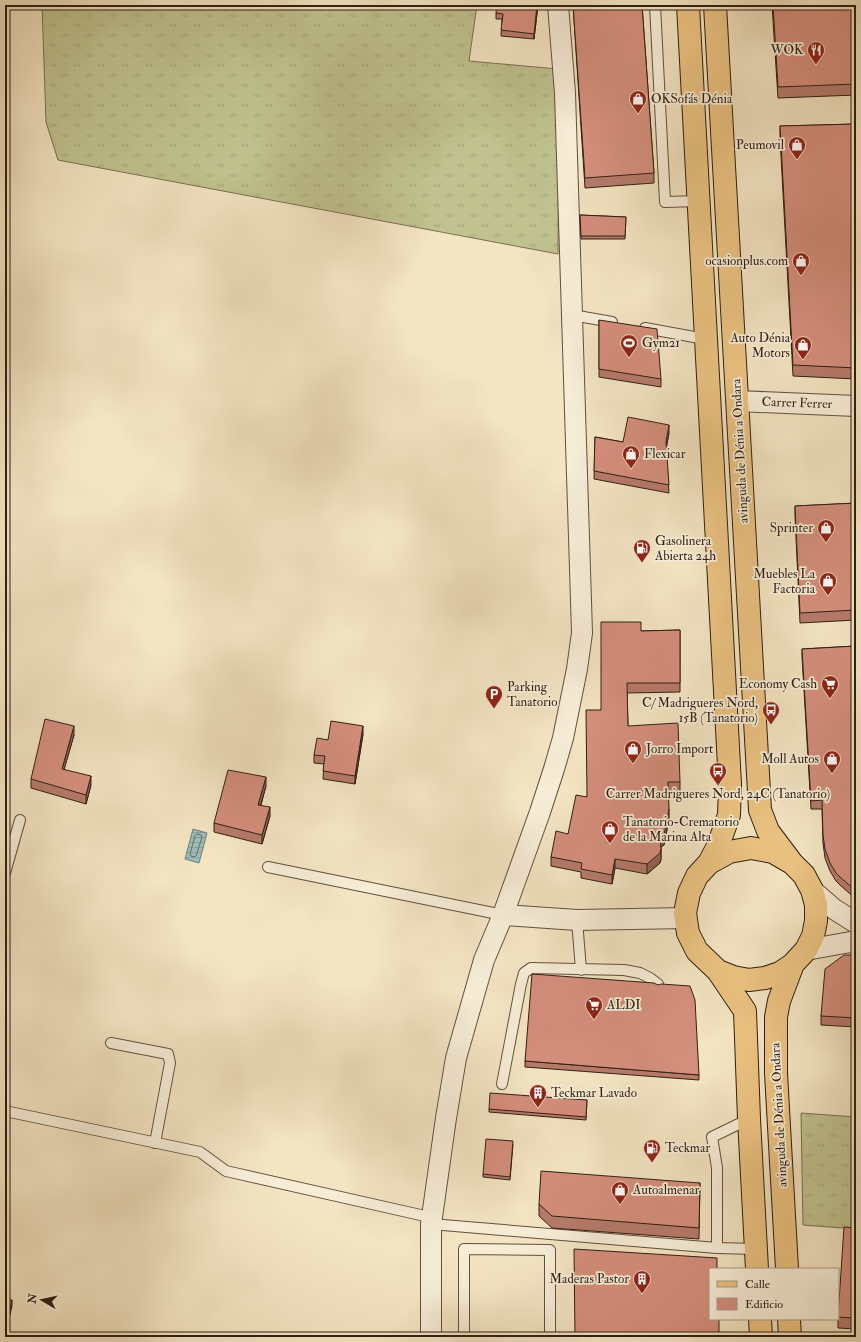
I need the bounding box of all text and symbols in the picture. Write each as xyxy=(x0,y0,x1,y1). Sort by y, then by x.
restaurant icon: WOK xyxy=(806,40,826,65)
place label: WOK xyxy=(769,42,804,58)
shop icon: OKSofás Dénia xyxy=(628,89,648,114)
place label: OKSofás Dénia xyxy=(651,91,733,107)
shop icon: Peumovil xyxy=(787,135,807,160)
place label: Peumovil xyxy=(736,137,785,153)
shop icon: ocasionplus.com xyxy=(791,251,811,276)
place label: ocasionplus.com xyxy=(705,253,788,270)
place label: Auto Dénia Motors xyxy=(729,330,791,361)
sports icon: Gym21 xyxy=(619,333,639,358)
place label: Gym21 xyxy=(642,335,680,352)
shop icon: Auto Dénia Motors xyxy=(793,335,813,360)
street label: avinguda de Dénia a Ondara xyxy=(728,378,752,524)
street label: Carrer Ferrer xyxy=(761,394,833,412)
shop icon: Flexicar xyxy=(621,444,641,469)
place label: Flexicar xyxy=(644,446,686,462)
shop icon: Sprinter xyxy=(816,518,836,543)
place label: Sprinter xyxy=(770,520,813,537)
place label: Gasolinera Abierta 24h xyxy=(654,533,716,564)
fuel station icon: Gasolinera Abierta 24h xyxy=(632,538,652,563)
place label: Muebles La Factoria xyxy=(753,566,816,597)
shop icon: Muebles La Factoria xyxy=(818,571,838,596)
supermarket icon: Economy Cash xyxy=(820,674,840,699)
place label: Economy Cash xyxy=(739,676,817,693)
place label: Parking Tanatorio xyxy=(507,679,558,710)
parking icon: Parking Tanatorio xyxy=(484,684,504,709)
place label: C/ Madrigueres Nord, 15B (Tanatorio) xyxy=(642,695,758,726)
bus stop icon: C/ Madrigueres Nord, 15B (Tanatorio) xyxy=(761,700,781,725)
shop icon: Jorro Import xyxy=(623,739,643,764)
place label: Jorro Import xyxy=(645,741,713,758)
shop icon: Moll Autos xyxy=(822,749,842,774)
place label: Moll Autos xyxy=(761,751,820,767)
bus stop icon: Carrer Madrigueres Nord, 24C (Tanatorio) xyxy=(708,761,728,786)
place label: Carrer Madrigueres Nord, 24C (Tanatorio) xyxy=(606,786,830,802)
place label: Tanatorio-Crematorio de la Marina Alta xyxy=(623,814,739,845)
shop icon: Tanatorio-Crematorio de la Marina Alta xyxy=(600,819,620,844)
supermarket icon: ALDI xyxy=(584,995,604,1020)
place label: ALDI xyxy=(606,997,640,1013)
street label: avinguda de Dénia a Ondara xyxy=(767,1042,791,1188)
building icon: Teckmar Lavado xyxy=(528,1083,548,1108)
place label: Teckmar Lavado xyxy=(551,1085,637,1101)
fuel station icon: Teckmar xyxy=(642,1138,662,1163)
place label: Teckmar xyxy=(665,1140,710,1156)
shop icon: Autoalmenar xyxy=(610,1180,630,1205)
place label: Autoalmenar xyxy=(632,1182,700,1198)
legend xyxy=(709,1268,839,1320)
building icon: Maderas Pastor xyxy=(632,1269,652,1294)
place label: Maderas Pastor xyxy=(550,1271,629,1287)
text: Calle xyxy=(745,1277,770,1292)
north arrow xyxy=(22,1280,62,1320)
text: N xyxy=(25,1292,40,1305)
text: Edificio xyxy=(745,1297,783,1312)

